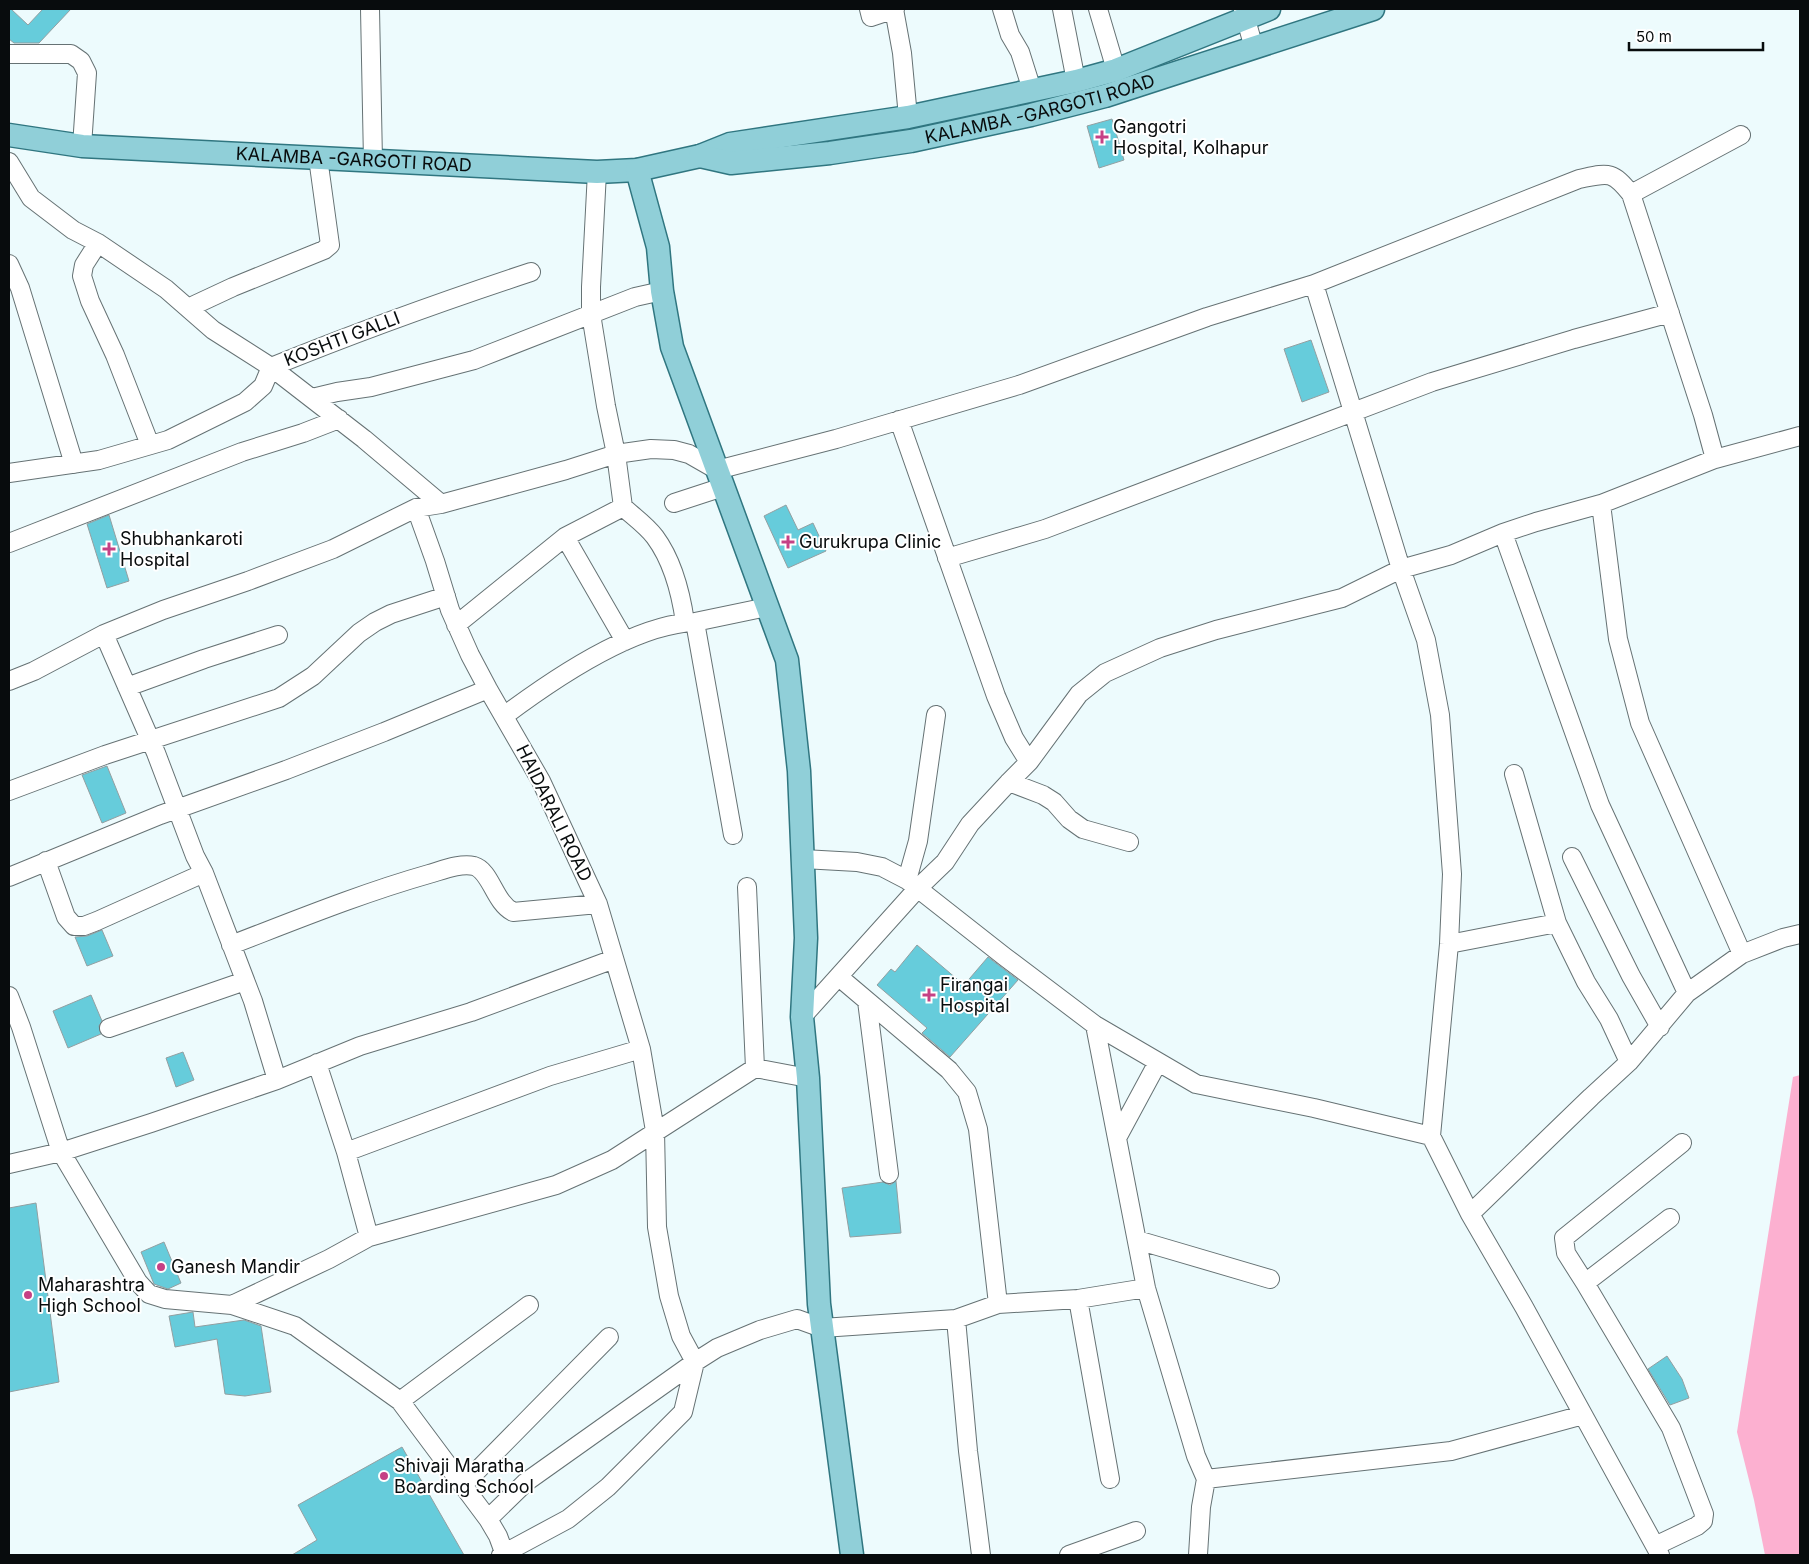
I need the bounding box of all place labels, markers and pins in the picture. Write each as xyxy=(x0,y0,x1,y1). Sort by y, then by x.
place label: Gangotri Hospital, Kolhapur xyxy=(1113,116,1269,158)
marker: Gangotri Hospital, Kolhapur xyxy=(1095,130,1109,144)
place label: Shubhankaroti Hospital xyxy=(120,528,243,570)
place label: Gurukrupa Clinic xyxy=(799,531,941,552)
marker: Gurukrupa Clinic xyxy=(781,535,795,549)
marker: Shubhankaroti Hospital xyxy=(102,542,116,556)
place label: Firangai Hospital xyxy=(940,974,1010,1016)
marker: Firangai Hospital xyxy=(922,988,936,1002)
place label: Ganesh Mandir xyxy=(171,1256,300,1277)
marker: Ganesh Mandir xyxy=(155,1261,167,1273)
place label: Maharashtra High School xyxy=(38,1274,145,1316)
marker: Maharashtra High School xyxy=(22,1289,34,1301)
place label: Shivaji Maratha Boarding School xyxy=(394,1455,534,1497)
marker: Shivaji Maratha Boarding School xyxy=(378,1470,390,1482)

